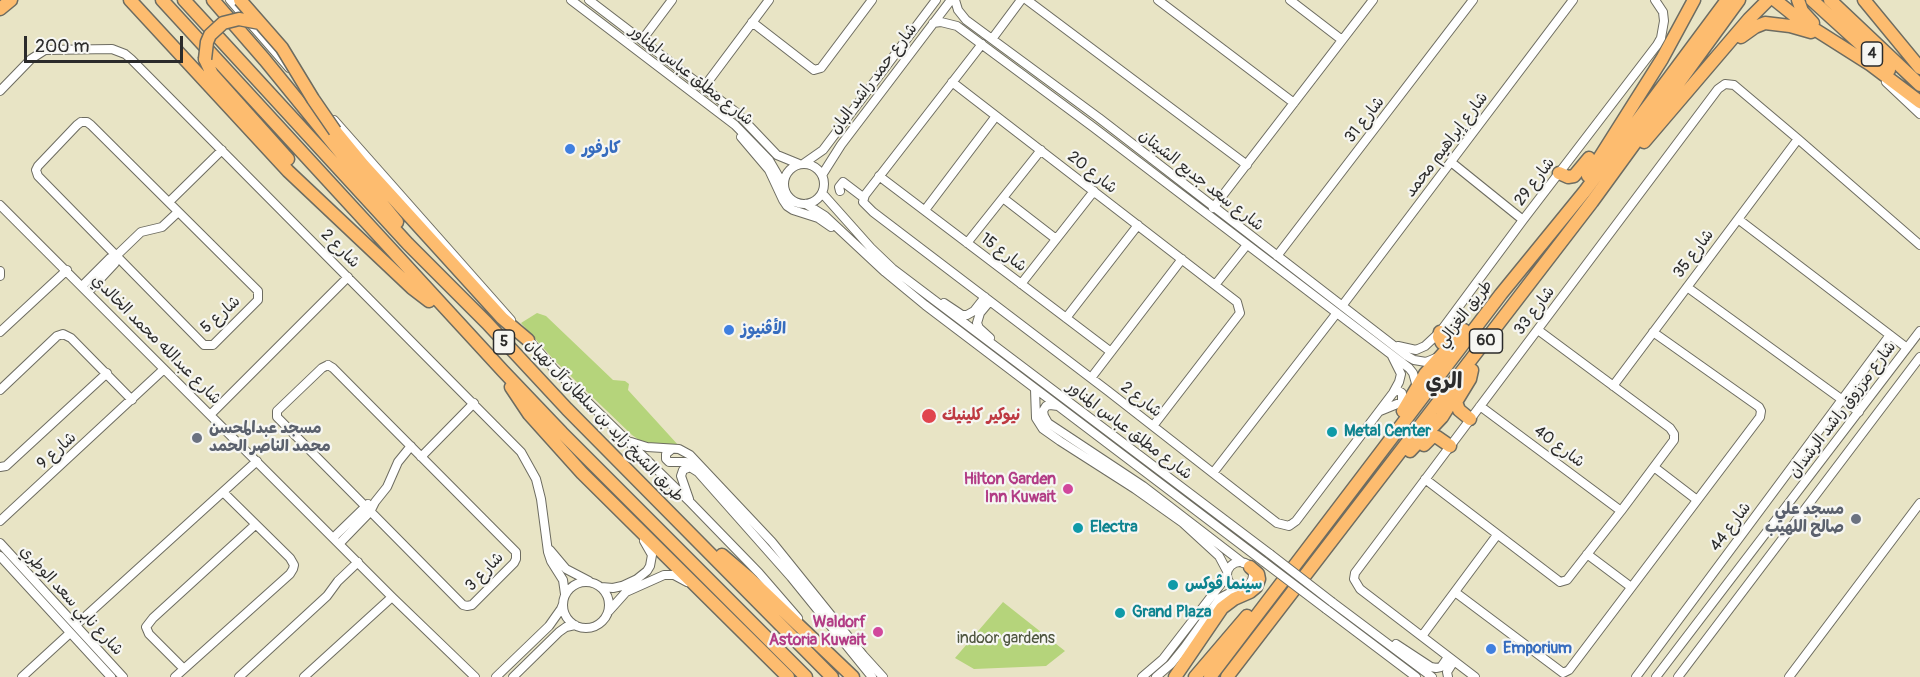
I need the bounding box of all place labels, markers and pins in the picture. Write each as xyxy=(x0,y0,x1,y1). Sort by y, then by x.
place label: كارفور xyxy=(582,139,620,159)
marker: كارفور xyxy=(563,142,577,156)
place label: الأڤنيوز xyxy=(741,320,786,340)
marker: الأڤنيوز xyxy=(722,323,736,337)
place label: نيوكير كلينيك xyxy=(942,406,1020,426)
marker: نيوكير كلينيك xyxy=(920,407,938,425)
place label: مسجد عبدالمحسن محمد الناصر الحمد xyxy=(209,419,331,457)
place label: Metal Center xyxy=(1344,422,1431,442)
marker: Metal Center xyxy=(1325,425,1339,439)
marker: مسجد عبدالمحسن محمد الناصر الحمد xyxy=(190,431,204,445)
place label: Hilton Garden Inn Kuwait xyxy=(964,470,1056,508)
marker: Hilton Garden Inn Kuwait xyxy=(1061,482,1075,496)
place label: مسجد علي صالح اللهيب xyxy=(1765,500,1844,538)
marker: مسجد علي صالح اللهيب xyxy=(1849,512,1863,526)
place label: Electra xyxy=(1090,518,1138,538)
marker: Electra xyxy=(1071,521,1085,535)
place label: سينما ڤوكس xyxy=(1185,575,1262,595)
marker: سينما ڤوكس xyxy=(1166,578,1180,592)
place label: Grand Plaza xyxy=(1132,603,1212,623)
marker: Grand Plaza xyxy=(1113,606,1127,620)
place label: Waldorf Astoria Kuwait xyxy=(769,613,866,651)
marker: Waldorf Astoria Kuwait xyxy=(871,625,885,639)
place label: Emporium xyxy=(1503,639,1572,659)
marker: Emporium xyxy=(1484,642,1498,656)

